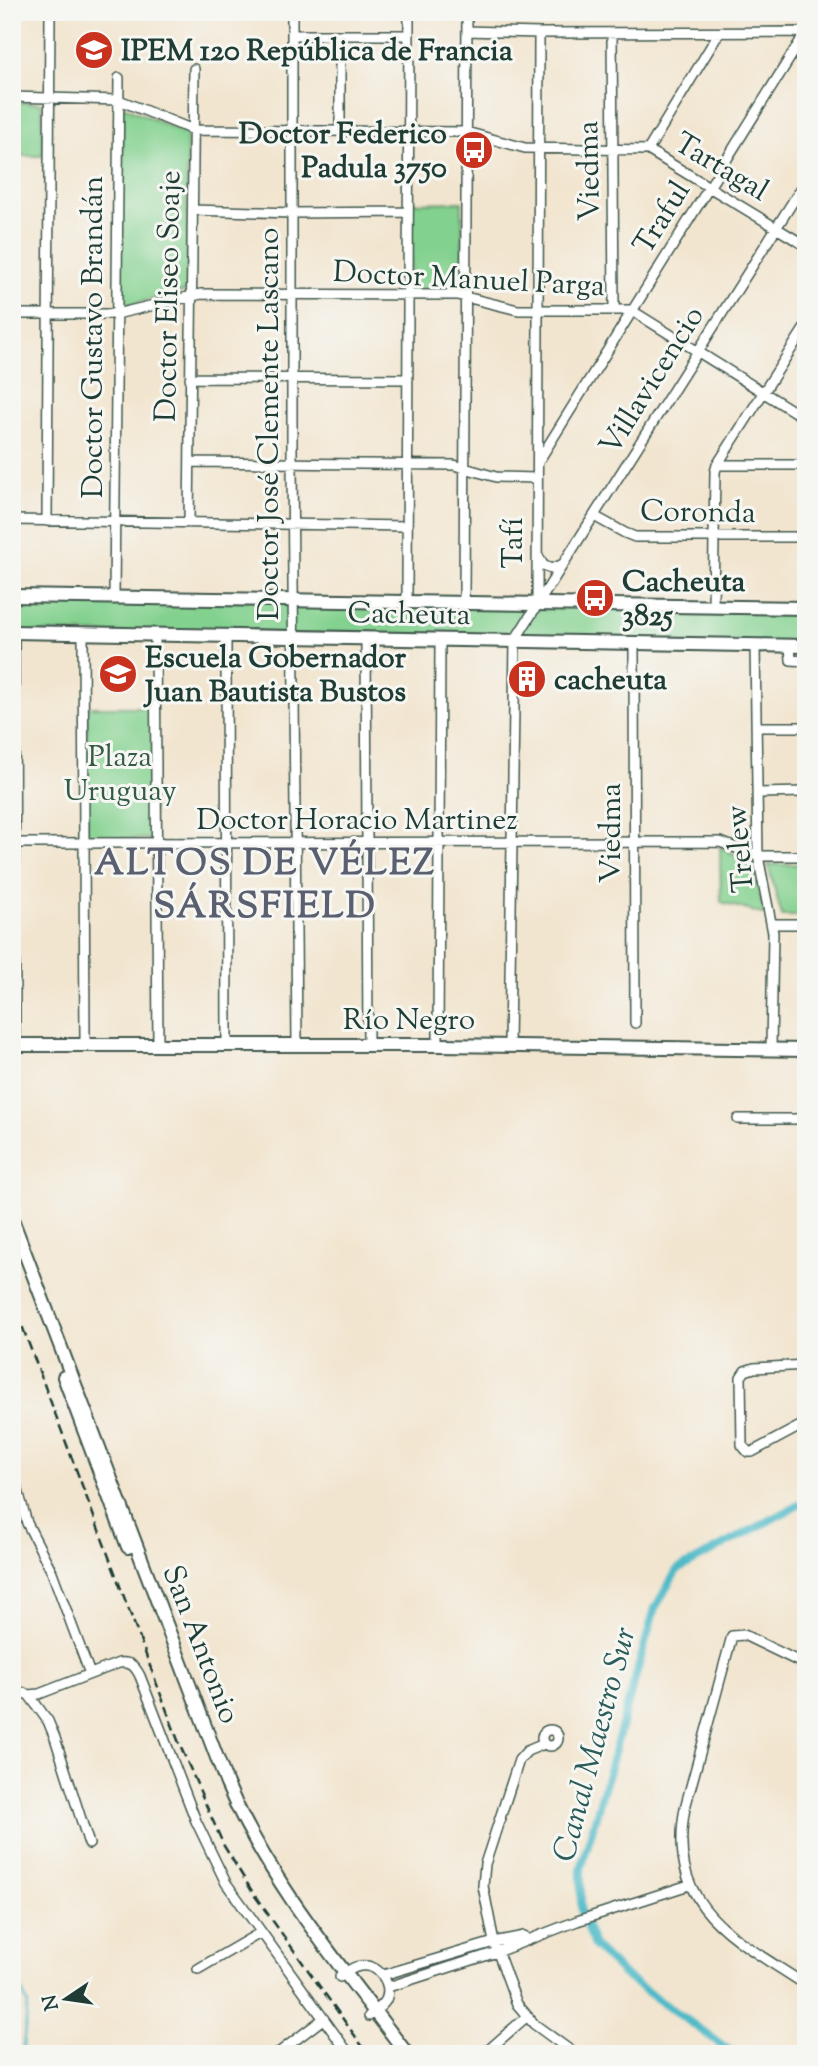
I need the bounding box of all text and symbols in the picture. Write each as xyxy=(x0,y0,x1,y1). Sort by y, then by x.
school or university icon: IPEM 120 República de Francia xyxy=(73,29,115,71)
place label: IPEM 120 República de Francia xyxy=(121,31,513,74)
place label: Doctor Federico Padula 3750 xyxy=(239,114,447,191)
street label: Viedma xyxy=(568,120,613,222)
street label: Tartagal xyxy=(665,123,776,213)
bus stop icon: Doctor Federico Padula 3750 xyxy=(453,129,495,171)
street label: Doctor Eliseo Soaje xyxy=(146,170,193,422)
street label: Traful xyxy=(624,173,702,263)
street label: Doctor Gustavo Brandán xyxy=(73,175,116,498)
street label: Doctor José Clemente Lascano xyxy=(249,228,292,620)
street label: Doctor Manuel Parga xyxy=(332,252,606,309)
street label: Villavicencio xyxy=(590,298,716,464)
street label: Coronda xyxy=(640,491,756,536)
street label: Tafí xyxy=(493,517,536,569)
place label: Cacheuta 3825 xyxy=(622,562,745,639)
bus stop icon: Cacheuta 3825 xyxy=(574,577,616,619)
street label: Cacheuta xyxy=(347,593,471,638)
place label: Escuela Gobernador Juan Bautista Bustos xyxy=(143,638,407,715)
school or university icon: Escuela Gobernador Juan Bautista Bustos xyxy=(97,653,139,695)
building icon: cacheuta xyxy=(506,658,548,700)
place label: cacheuta xyxy=(554,660,667,703)
park label: Plaza Uruguay xyxy=(63,737,177,814)
street label: Viedma xyxy=(591,783,634,883)
street label: Doctor Horacio Martinez xyxy=(196,800,518,843)
street label: Trelew xyxy=(716,803,767,894)
district label: ALTOS DE VÉLEZ SÁRSFIELD xyxy=(94,838,436,935)
street label: Río Negro xyxy=(343,1000,475,1043)
street label: San Antonio xyxy=(150,1559,250,1730)
water label: Canal Maestro Sur xyxy=(542,1622,649,1867)
north arrow xyxy=(32,1965,102,2035)
text: N xyxy=(37,1992,67,2013)

